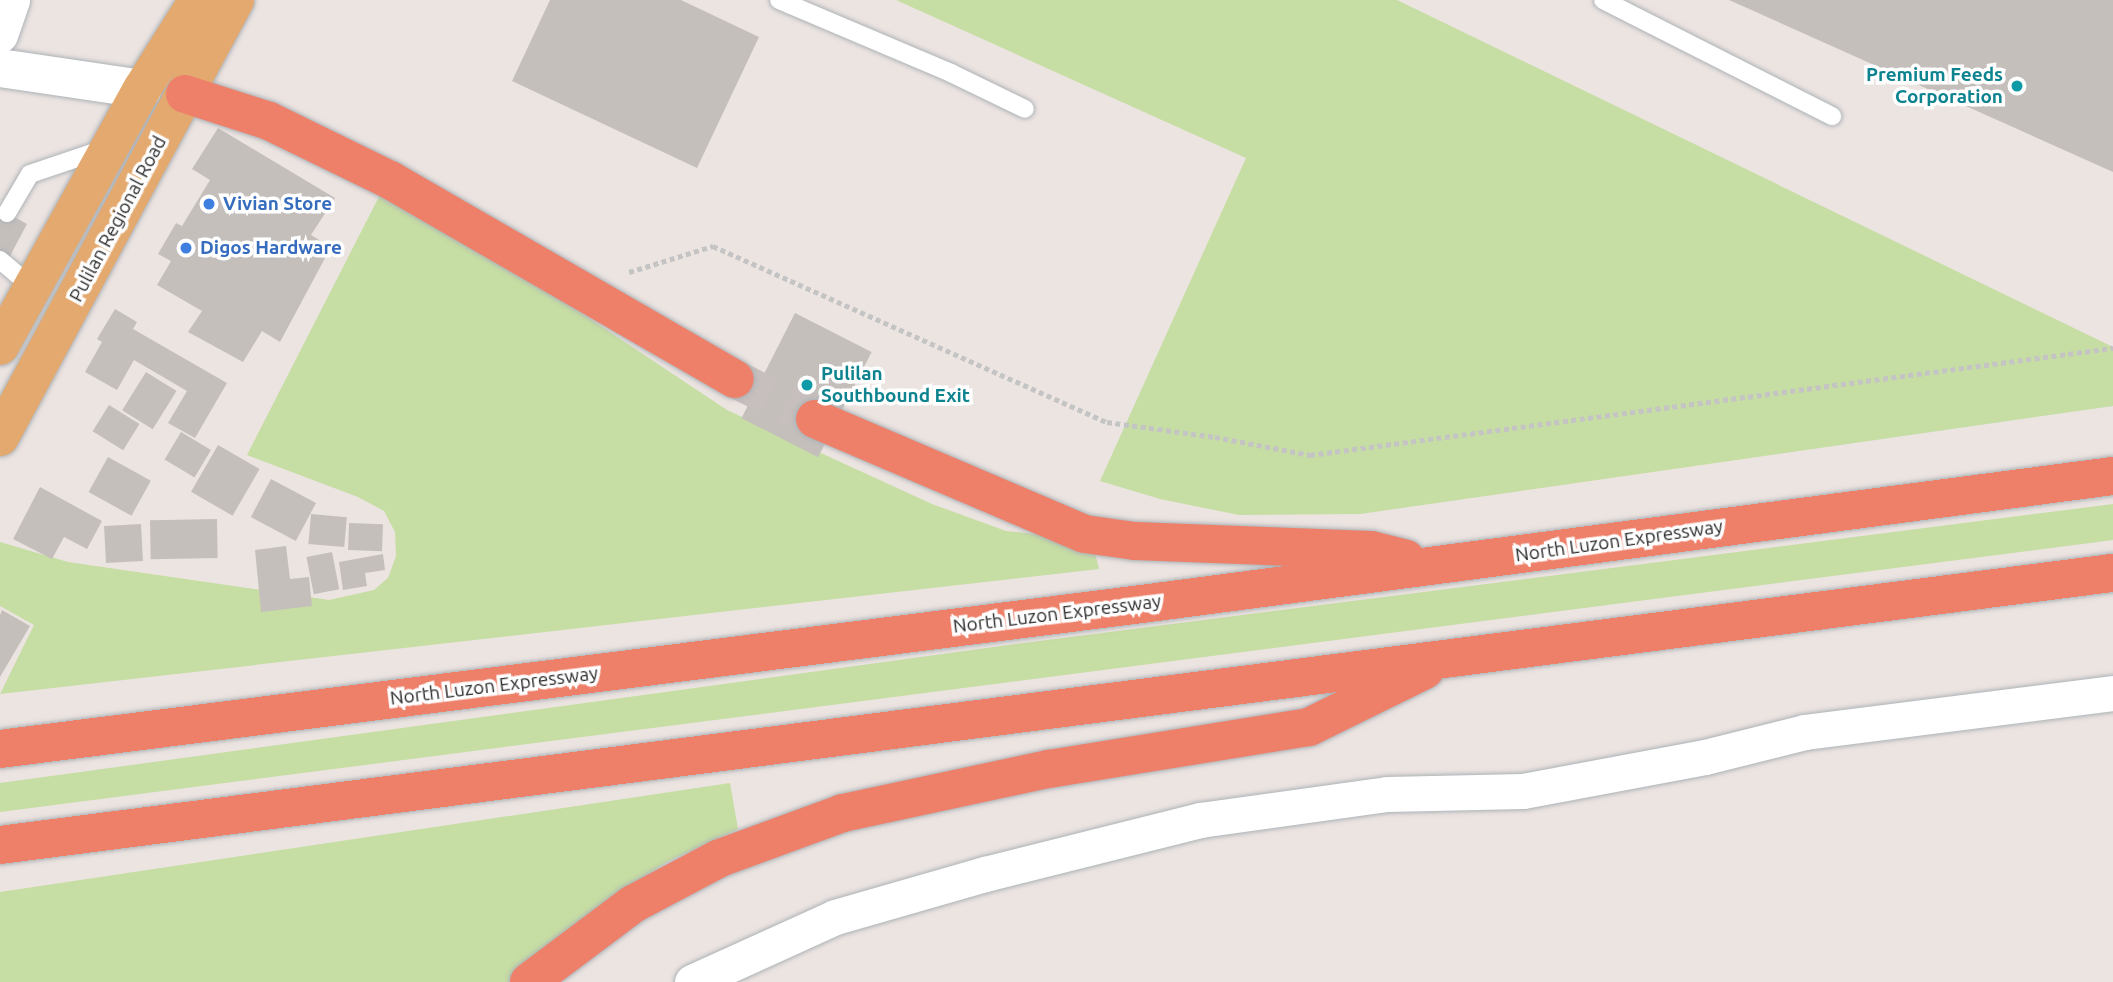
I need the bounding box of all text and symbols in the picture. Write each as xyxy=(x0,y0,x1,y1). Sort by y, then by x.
place label: Premium Feeds Corporation xyxy=(1866,64,2003,108)
marker: Premium Feeds Corporation xyxy=(2009,78,2025,94)
street label: Pulilan Regional Road xyxy=(65,132,171,306)
place label: Vivian Store xyxy=(223,193,332,215)
marker: Vivian Store xyxy=(201,196,217,212)
place label: Digos Hardware xyxy=(200,237,342,259)
marker: Digos Hardware xyxy=(178,240,194,256)
place label: Pulilan Southbound Exit xyxy=(821,363,970,407)
marker: Pulilan Southbound Exit xyxy=(799,377,815,393)
street label: North Luzon Expressway xyxy=(1514,515,1724,567)
street label: North Luzon Expressway xyxy=(952,590,1162,638)
street label: North Luzon Expressway xyxy=(389,662,599,710)

